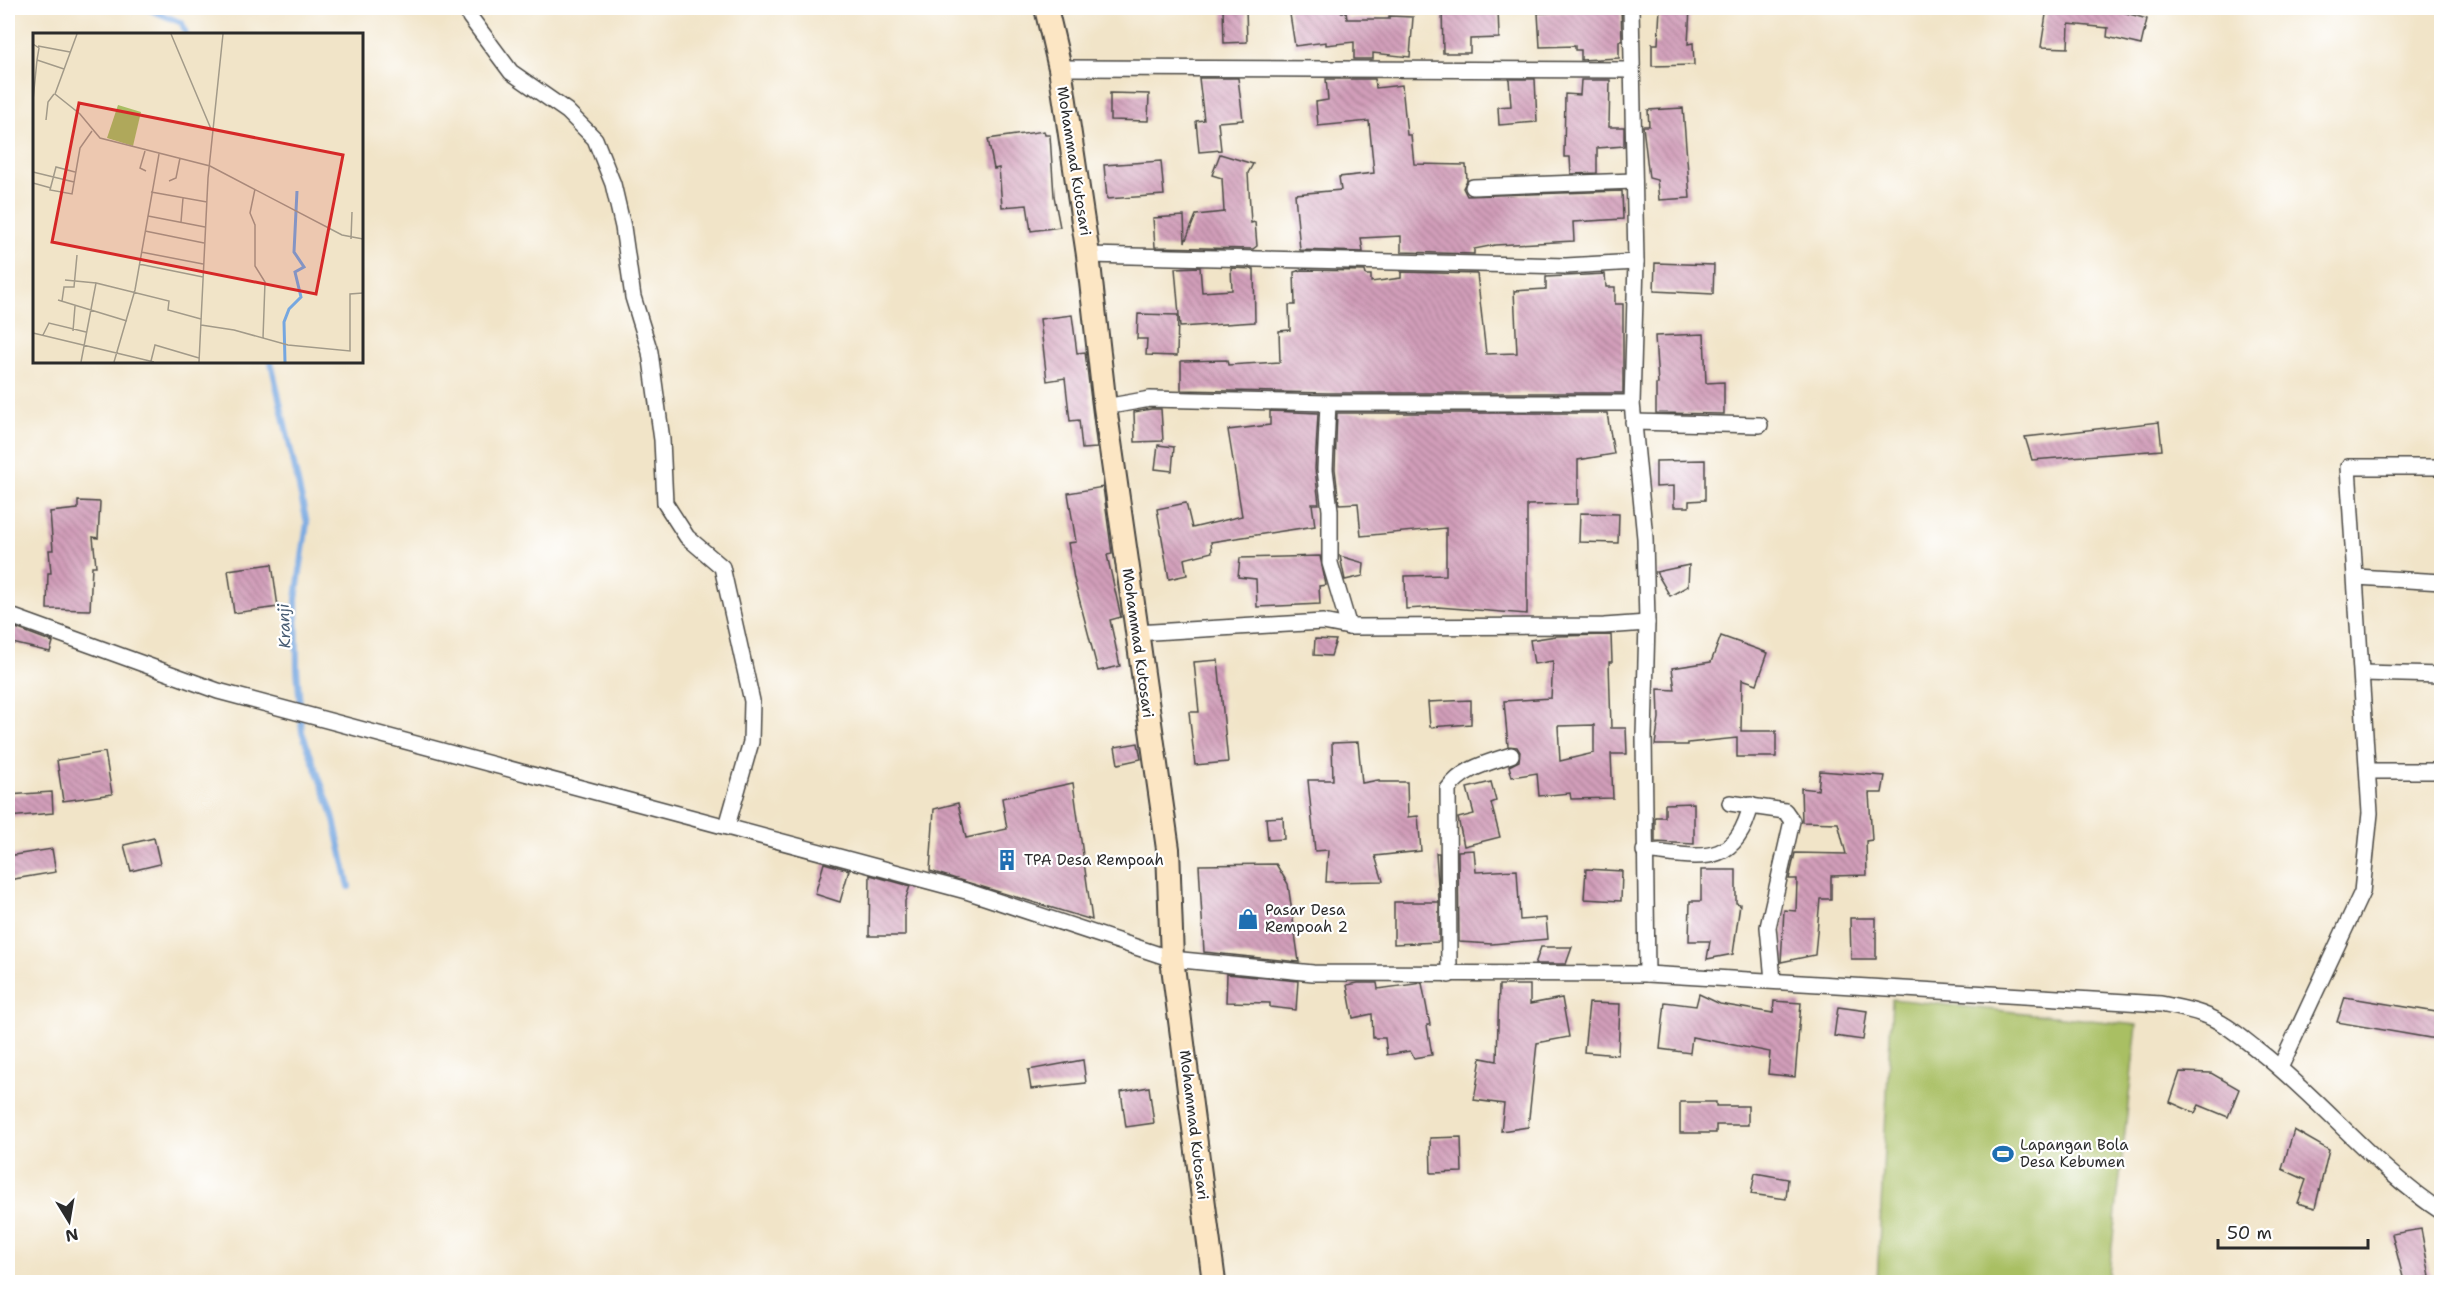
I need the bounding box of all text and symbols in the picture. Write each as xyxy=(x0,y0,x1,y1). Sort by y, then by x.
inset map xyxy=(33,33,363,363)
street label: Mohammad Kutosari xyxy=(1052,85,1096,237)
street label: Mohammad Kutosari xyxy=(1118,567,1158,719)
water label: Kranji xyxy=(273,603,295,649)
building icon: TPA Desa Rempoah xyxy=(995,848,1019,872)
place label: TPA Desa Rempoah xyxy=(1024,850,1164,870)
place label: Pasar Desa Rempoah 2 xyxy=(1265,900,1348,937)
shop icon: Pasar Desa Rempoah 2 xyxy=(1236,907,1260,931)
street label: Mohammad Kutosari xyxy=(1175,1049,1213,1201)
place label: Lapangan Bola Desa Kebumen xyxy=(2020,1135,2129,1172)
sports icon: Lapangan Bola Desa Kebumen xyxy=(1991,1142,2015,1166)
north arrow xyxy=(39,1191,99,1251)
scale bar xyxy=(2218,1212,2368,1250)
text: 50 m xyxy=(2227,1221,2272,1245)
text: N xyxy=(64,1224,80,1247)

